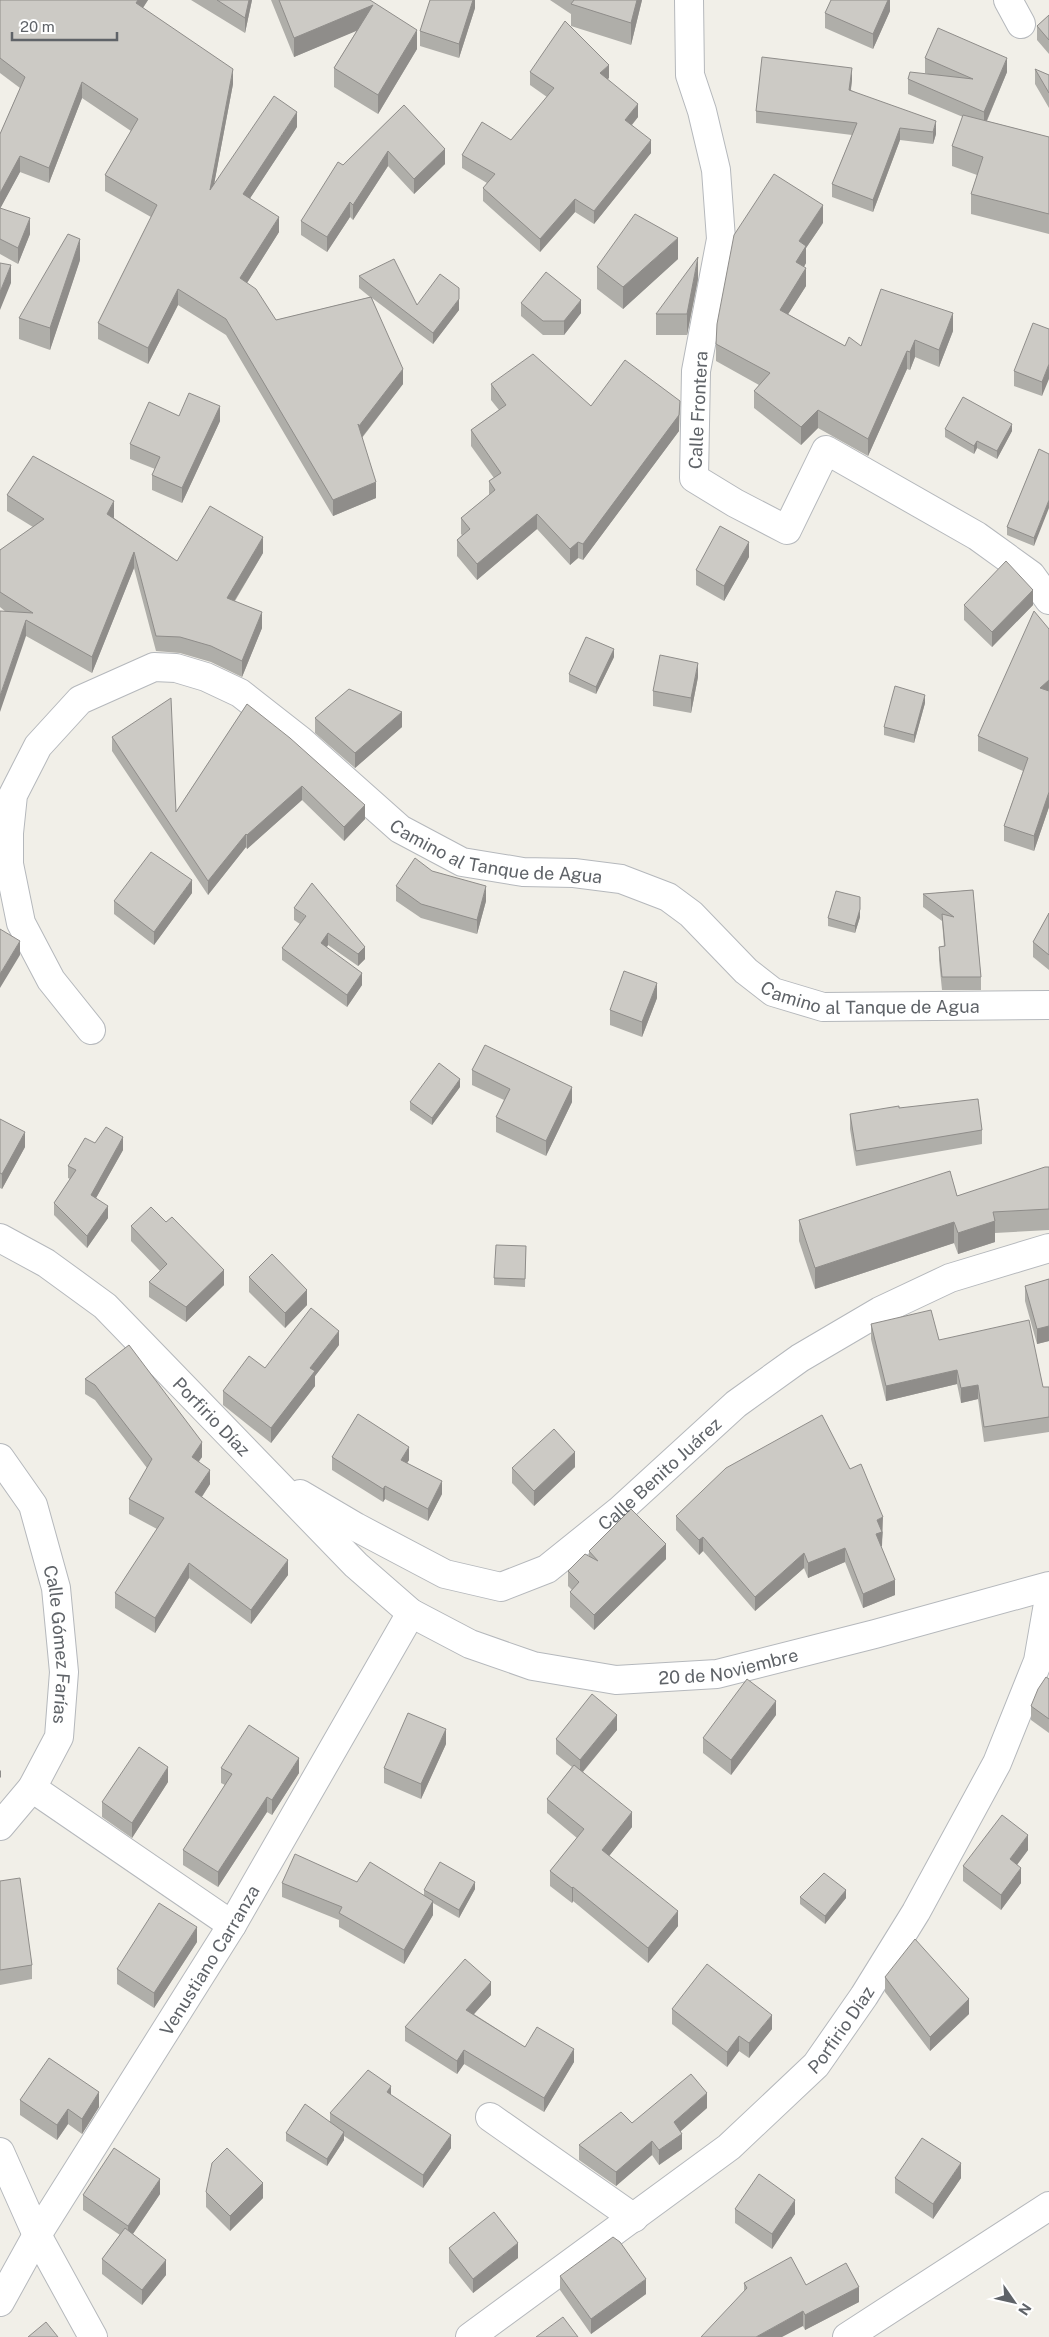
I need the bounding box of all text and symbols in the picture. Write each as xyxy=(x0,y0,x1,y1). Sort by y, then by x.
scale bar xyxy=(12,10,118,42)
text: 20 m xyxy=(20,18,55,35)
street label: Calle Frontera xyxy=(684,350,712,470)
street label: Camino al Tanque de Agua xyxy=(386,815,604,887)
street label: Camino al Tanque de Agua xyxy=(756,976,980,1018)
street label: Porfirio Díaz xyxy=(169,1373,255,1460)
street label: Calle Benito Juárez xyxy=(594,1413,725,1534)
street label: Calle Gómez Farías xyxy=(40,1563,75,1725)
street label: 20 de Noviembre xyxy=(658,1643,800,1688)
street label: Venustiano Carranza xyxy=(155,1881,263,2039)
street label: Porfirio Díaz xyxy=(803,1982,878,2078)
north arrow xyxy=(989,2277,1039,2327)
text: N xyxy=(1015,2300,1034,2318)

